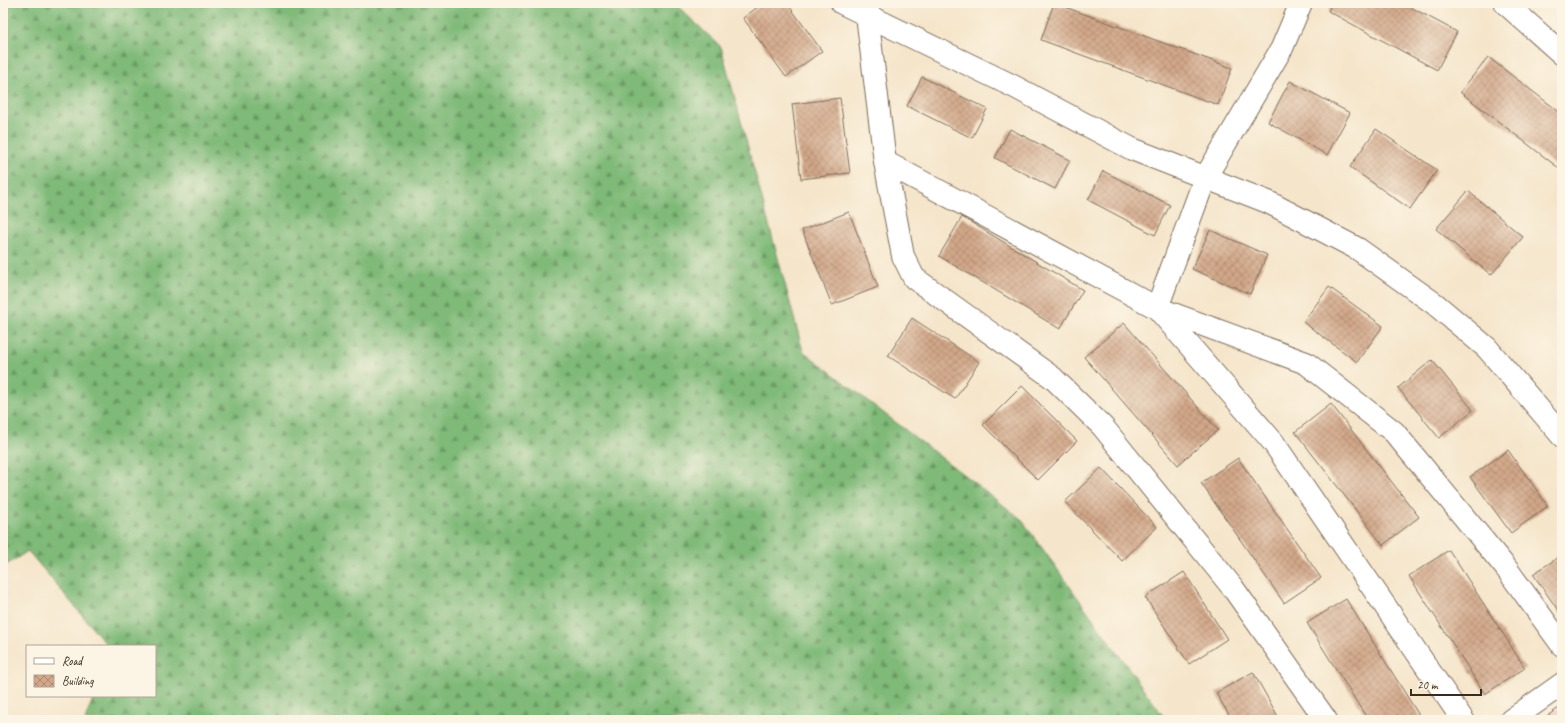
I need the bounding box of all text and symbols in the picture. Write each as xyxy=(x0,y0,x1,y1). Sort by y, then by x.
legend xyxy=(26,645,156,697)
text: Road xyxy=(62,653,84,669)
scale bar xyxy=(1411,671,1481,697)
text: Building xyxy=(62,673,94,689)
text: 20 m xyxy=(1417,677,1439,693)

